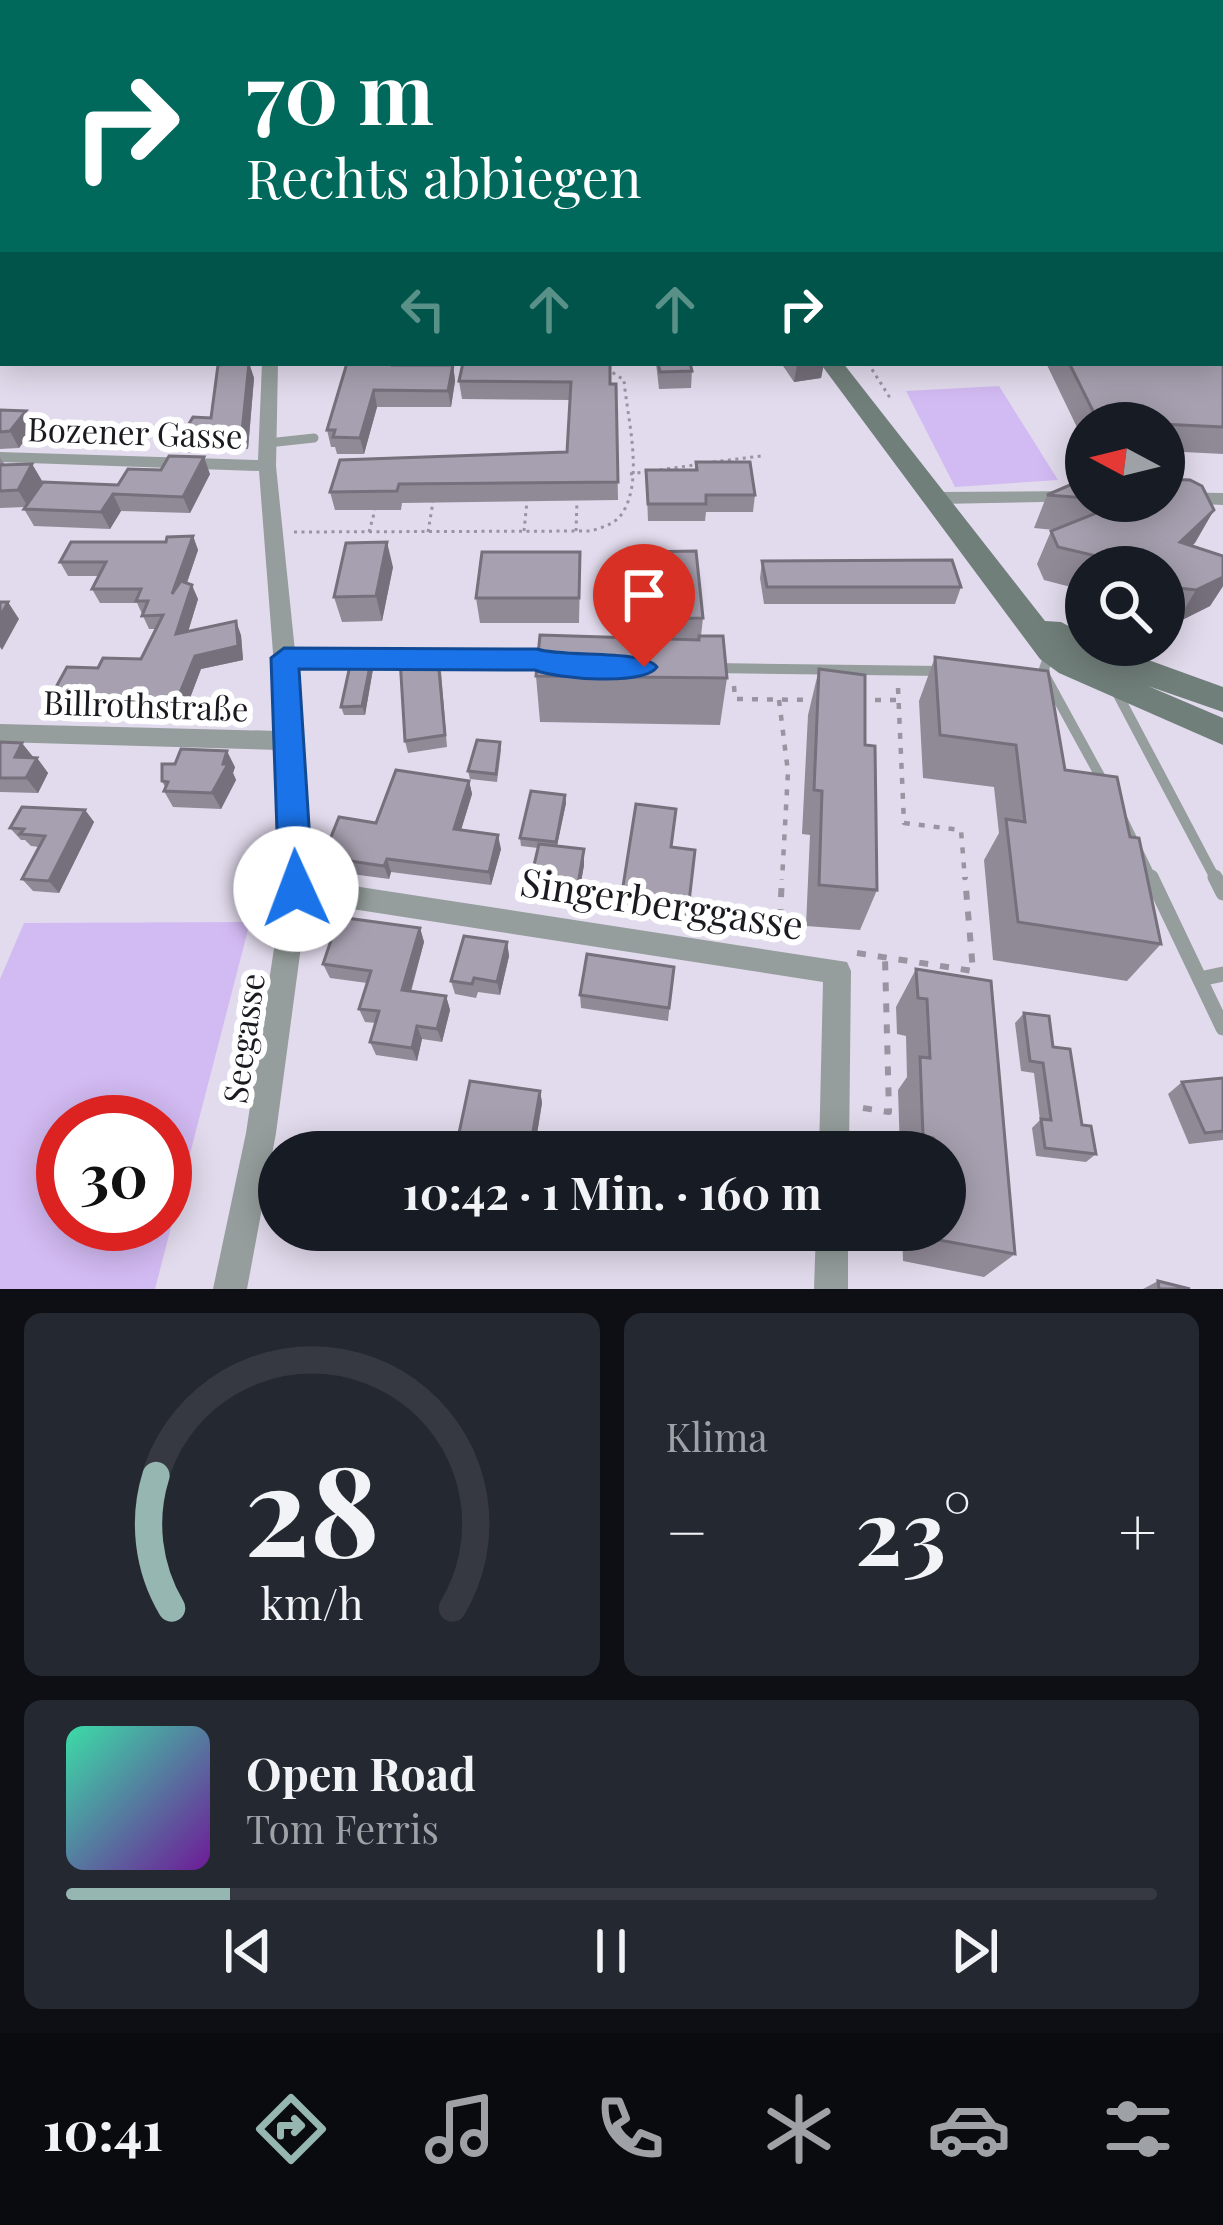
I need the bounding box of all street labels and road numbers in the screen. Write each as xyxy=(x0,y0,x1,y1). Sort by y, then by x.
street label: Bozener Gasse xyxy=(27,405,243,457)
street label: Billrothstraße xyxy=(42,678,250,730)
street label: Singerberggasse xyxy=(517,854,807,950)
street label: Seegasse xyxy=(211,970,273,1106)

